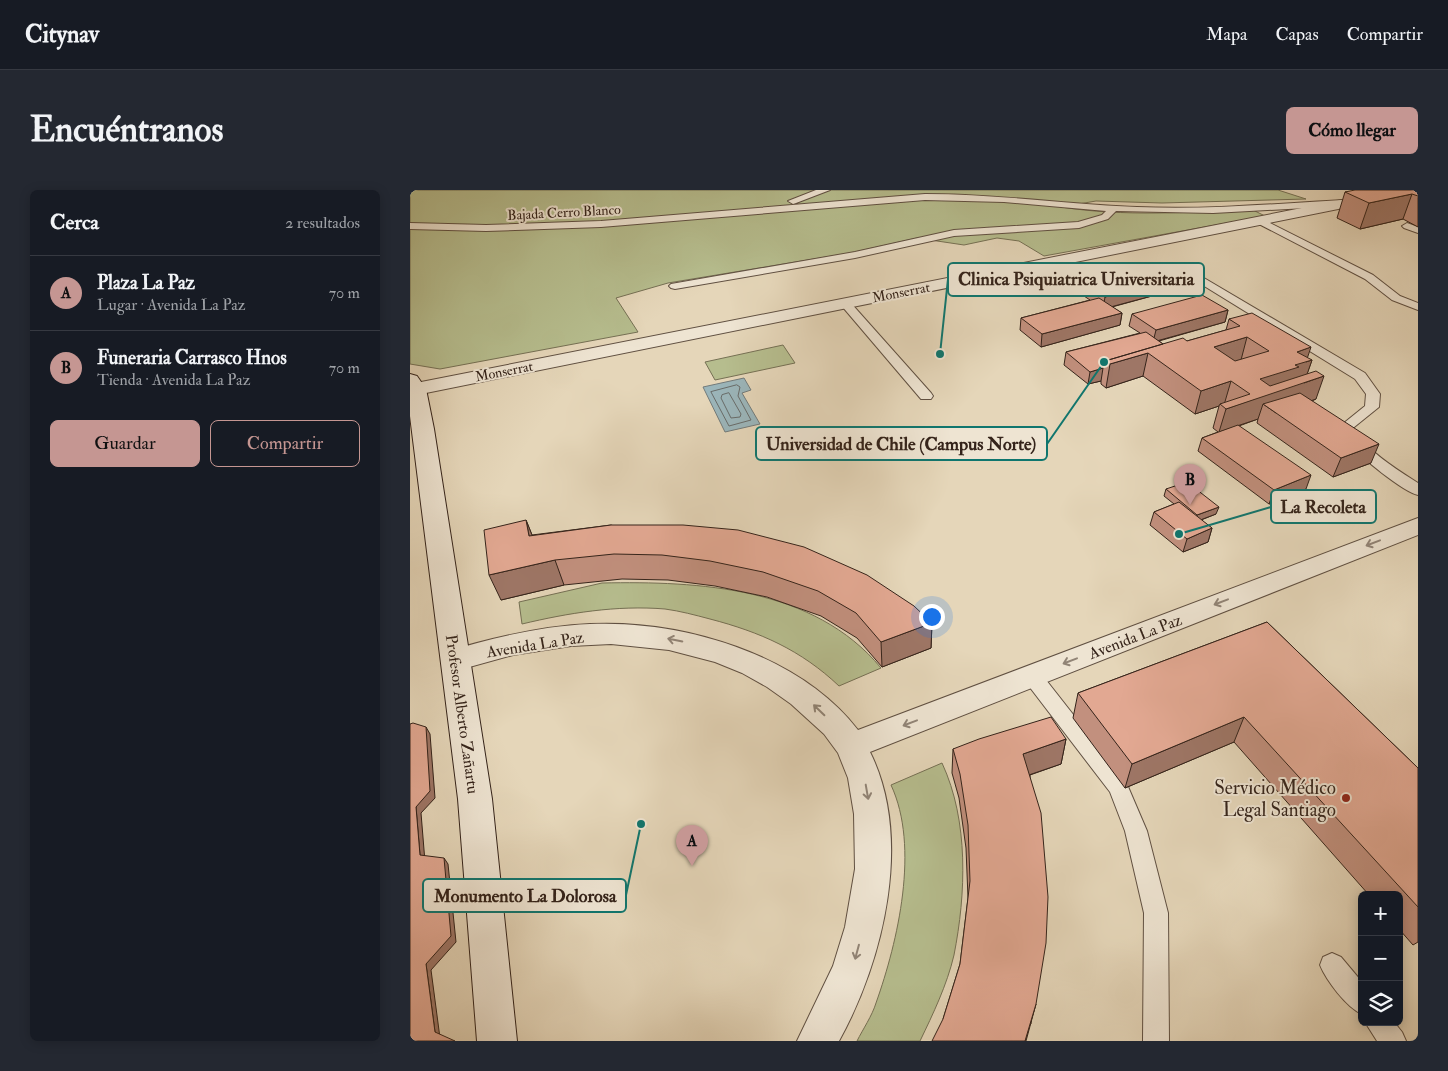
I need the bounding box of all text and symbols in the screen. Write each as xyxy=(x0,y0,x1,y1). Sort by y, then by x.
text: Citynav xyxy=(25,19,99,50)
text: Mapa xyxy=(1206,23,1248,46)
text: Capas xyxy=(1276,23,1319,46)
text: Compartir xyxy=(1347,23,1423,46)
button: Cómo llegar xyxy=(1286,107,1418,154)
text: Encuéntranos xyxy=(30,108,223,152)
street label: Bajada Cerro Blanco xyxy=(507,201,621,224)
text: Cerca xyxy=(50,209,99,236)
text: 2 resultados xyxy=(285,213,360,233)
callout: Clinica Psiquiatrica Universitaria xyxy=(948,263,1204,296)
text: Clinica Psiquiatrica Universitaria xyxy=(958,268,1195,291)
text: Plaza La Paz xyxy=(97,271,195,295)
street label: Monserrat xyxy=(871,278,932,306)
text: A xyxy=(61,283,71,303)
text: 70 m xyxy=(329,283,360,303)
text: Lugar · Avenida La Paz xyxy=(97,295,245,315)
text: Funeraria Carrasco Hnos xyxy=(97,346,287,370)
street label: Monserrat xyxy=(474,357,535,385)
text: B xyxy=(61,358,71,378)
text: 70 m xyxy=(329,358,360,378)
text: Tienda · Avenida La Paz xyxy=(97,370,250,390)
button: Guardar xyxy=(50,420,200,467)
button: Compartir xyxy=(210,420,360,467)
callout: Universidad de Chile (Campus Norte) xyxy=(756,427,1047,460)
text: Universidad de Chile (Campus Norte) xyxy=(766,433,1037,456)
pin: B xyxy=(1174,464,1206,505)
callout: La Recoleta xyxy=(1271,490,1376,523)
text: La Recoleta xyxy=(1280,496,1366,519)
one-way arrow xyxy=(1365,539,1381,548)
one-way arrow xyxy=(1214,598,1229,607)
your location xyxy=(919,604,945,630)
street label: Avenida La Paz xyxy=(1085,610,1185,664)
street label: Avenida La Paz xyxy=(484,627,586,663)
street label: Profesor Alberto Zañartu xyxy=(441,633,483,795)
one-way arrow xyxy=(667,635,683,645)
one-way arrow xyxy=(1063,657,1078,666)
one-way arrow xyxy=(813,704,825,716)
one-way arrow xyxy=(903,719,918,729)
place label: Servicio Médico Legal Santiago xyxy=(1214,776,1336,822)
one-way arrow xyxy=(863,784,872,800)
marker: Servicio Médico Legal Santiago xyxy=(1340,792,1352,804)
pin: A xyxy=(676,825,708,866)
callout: Monumento La Dolorosa xyxy=(423,879,626,912)
text: Monumento La Dolorosa xyxy=(433,885,617,908)
map controls xyxy=(1358,891,1403,1026)
button: + xyxy=(1358,891,1403,936)
button: − xyxy=(1358,936,1403,981)
one-way arrow xyxy=(852,944,861,960)
button: layers xyxy=(1358,981,1403,1026)

